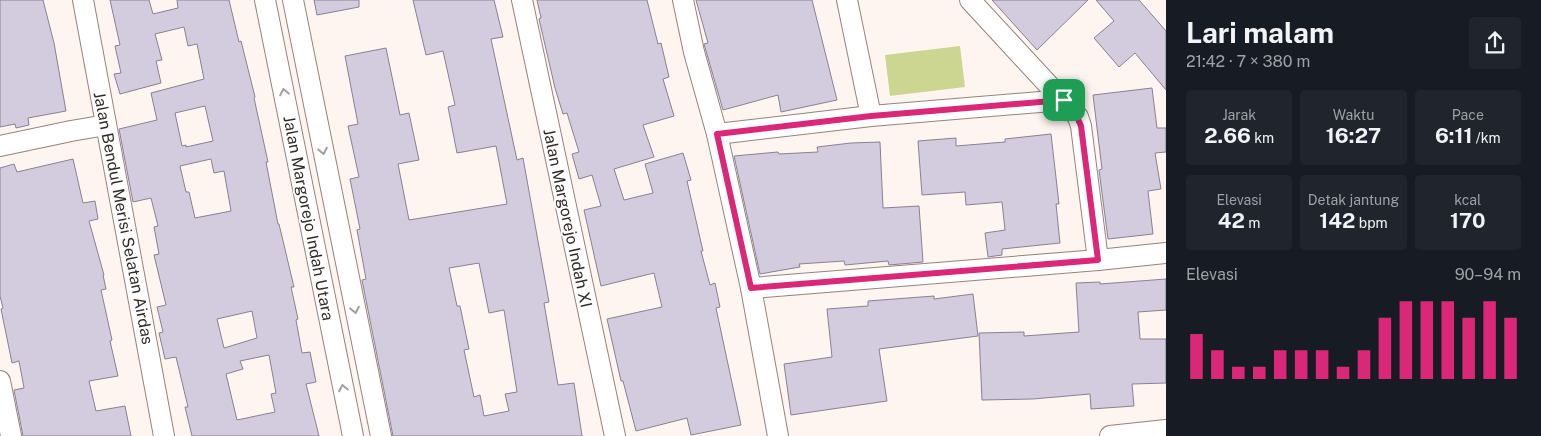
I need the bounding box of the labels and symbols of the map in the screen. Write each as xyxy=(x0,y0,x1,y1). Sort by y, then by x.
pin xyxy=(1043,79,1085,121)
one-way arrow xyxy=(279,87,289,96)
street label: Jalan Bendul Merisi Selatan Airdas xyxy=(90,90,157,346)
street label: Jalan Margorejo Indah Utara xyxy=(279,114,338,322)
street label: Jalan Margorejo Indah XI xyxy=(539,127,596,309)
one-way arrow xyxy=(318,146,328,155)
one-way arrow xyxy=(350,306,360,314)
one-way arrow xyxy=(338,384,349,393)

